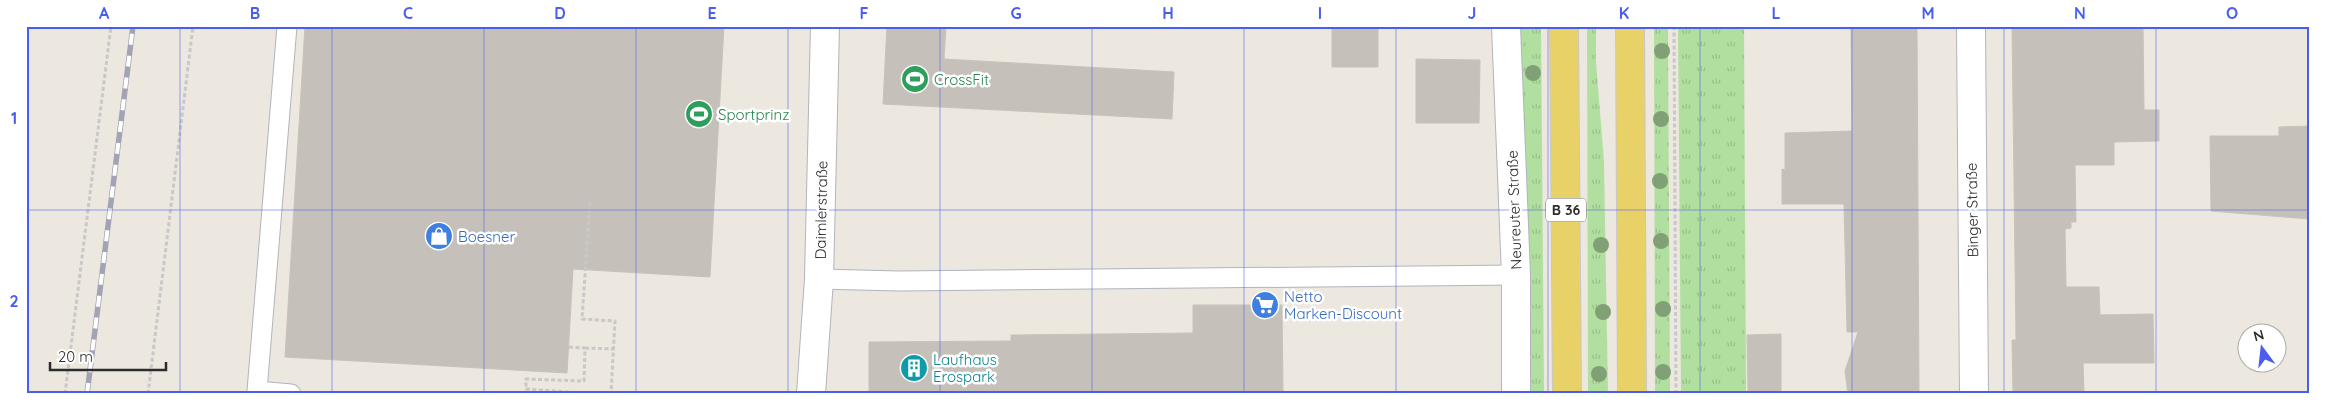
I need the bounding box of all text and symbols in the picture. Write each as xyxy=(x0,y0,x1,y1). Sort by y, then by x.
text: A xyxy=(99,3,110,23)
text: B xyxy=(250,3,260,23)
text: C xyxy=(403,3,413,23)
text: D xyxy=(554,3,566,23)
text: E xyxy=(707,3,717,23)
text: F xyxy=(860,3,869,23)
text: G xyxy=(1010,3,1022,23)
text: H xyxy=(1162,3,1174,23)
text: I xyxy=(1318,3,1322,23)
text: J xyxy=(1468,3,1476,23)
text: K xyxy=(1619,3,1629,23)
text: L xyxy=(1772,3,1781,23)
text: M xyxy=(1921,3,1935,23)
text: N xyxy=(2074,3,2086,23)
text: O xyxy=(2226,3,2238,23)
sports icon: CrossFit xyxy=(900,64,930,94)
place label: CrossFit xyxy=(934,70,989,89)
sports icon: Sportprinz xyxy=(684,99,714,129)
place label: Sportprinz xyxy=(718,105,789,124)
text: 1 xyxy=(11,108,17,128)
street label: Neureuter Straße xyxy=(1502,150,1526,270)
street label: Daimlerstraße xyxy=(811,160,831,260)
street label: Binger Straße xyxy=(1962,162,1982,258)
road number: B 36 xyxy=(1546,198,1586,222)
shop icon: Boesner xyxy=(424,221,454,251)
place label: Boesner xyxy=(458,227,515,246)
place label: Netto Marken-Discount xyxy=(1284,287,1402,323)
supermarket icon: Netto Marken-Discount xyxy=(1250,290,1280,320)
text: 2 xyxy=(9,291,19,311)
north arrow xyxy=(2238,322,2288,372)
text: N xyxy=(2251,325,2266,345)
scale bar xyxy=(50,340,166,372)
text: 20 m xyxy=(58,347,93,366)
place label: Laufhaus Erospark xyxy=(933,350,997,386)
building icon: Laufhaus Erospark xyxy=(899,353,929,383)

